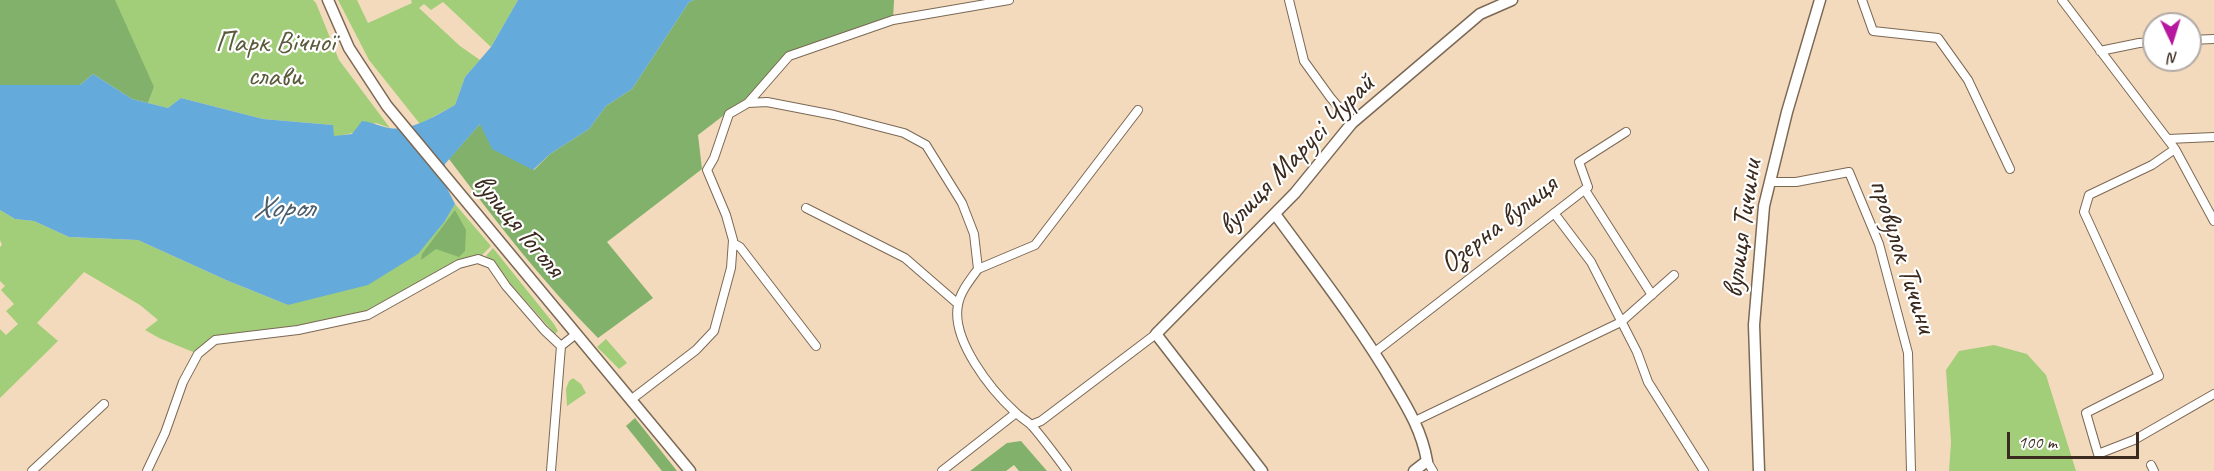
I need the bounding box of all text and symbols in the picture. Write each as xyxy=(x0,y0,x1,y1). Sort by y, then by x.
north arrow xyxy=(2142,12,2202,72)
park label: Парк Вічної слави xyxy=(215,25,335,96)
text: N xyxy=(2167,48,2179,68)
street label: вулиця Марусі Чурай xyxy=(1211,66,1383,244)
street label: вулиця Тичини xyxy=(1716,158,1770,300)
street label: вулиця Гоголя xyxy=(464,167,572,285)
street label: Озерна вулиця xyxy=(1433,168,1565,282)
street label: провулок Тичини xyxy=(1860,174,1944,338)
water label: Хорол xyxy=(253,190,313,228)
scale bar xyxy=(2010,420,2142,458)
text: 100 m xyxy=(2018,431,2057,453)

